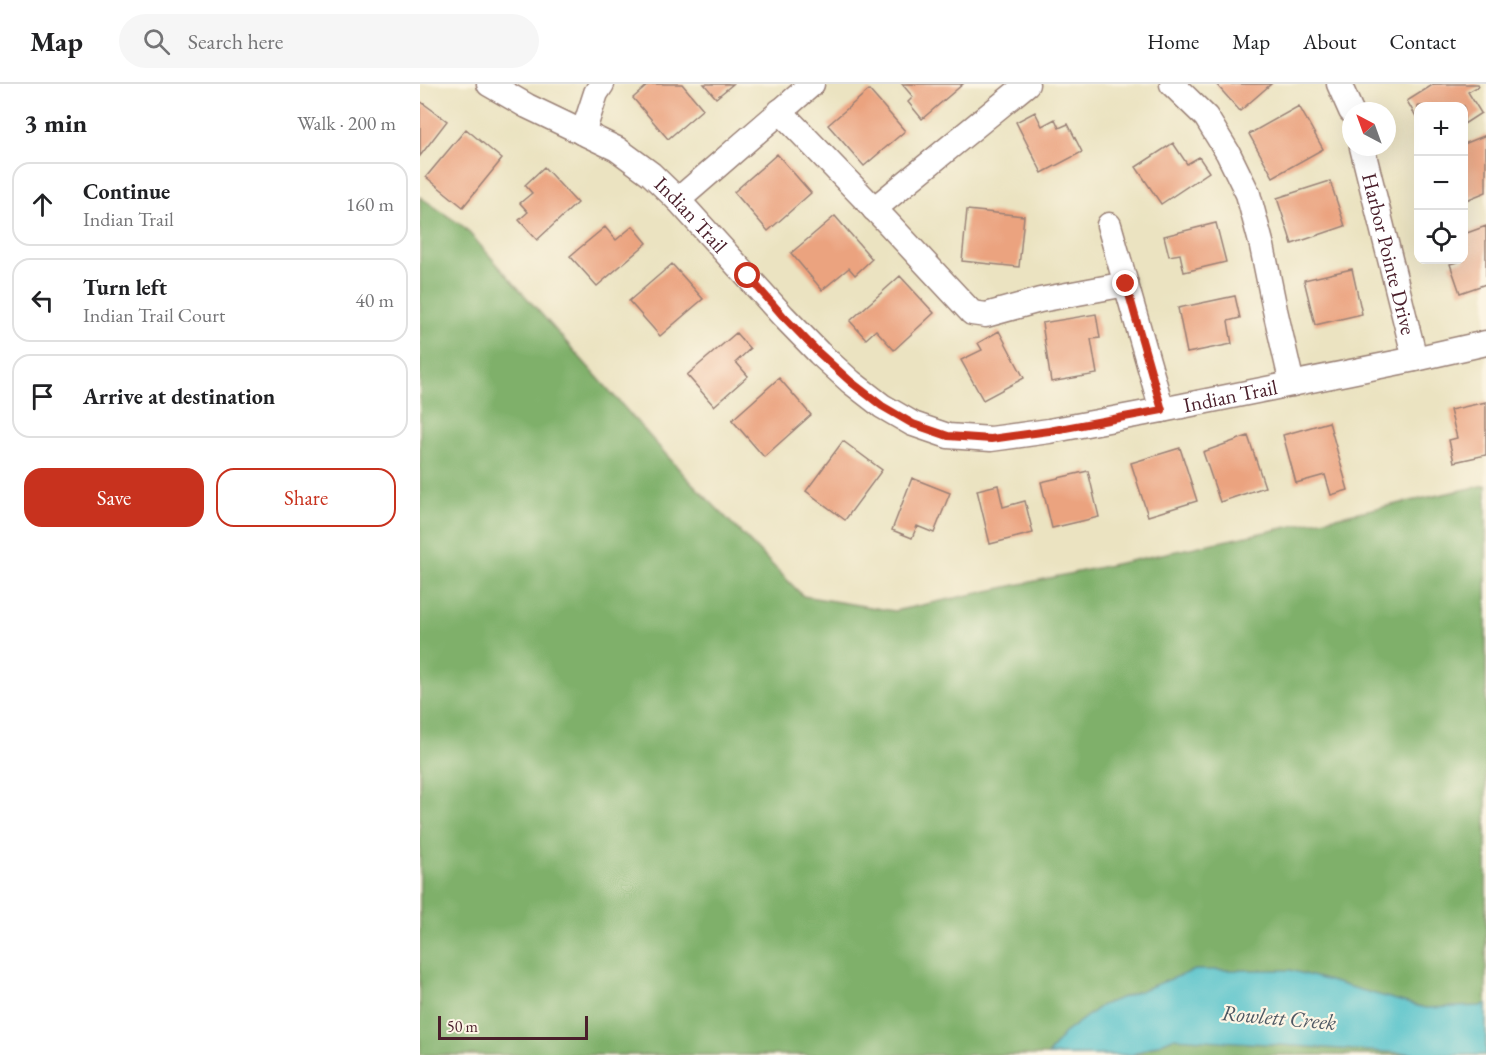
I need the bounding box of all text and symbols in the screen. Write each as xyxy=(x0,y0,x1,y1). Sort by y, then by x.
search box xyxy=(119,14,539,68)
text: Map xyxy=(30,23,83,59)
icon: search xyxy=(140,25,173,58)
text: Search here xyxy=(188,27,283,56)
text: Home xyxy=(1147,28,1199,55)
text: Map xyxy=(1232,28,1270,55)
text: About xyxy=(1303,28,1356,55)
text: Contact xyxy=(1389,28,1456,55)
north arrow xyxy=(1342,102,1396,156)
map controls xyxy=(1414,102,1468,264)
button: + xyxy=(1414,102,1468,156)
text: 3 min xyxy=(24,106,87,140)
text: Walk · 200 m xyxy=(297,110,396,136)
button: − xyxy=(1414,156,1468,210)
street label: Indian Trail xyxy=(649,170,734,259)
street label: Harbor Pointe Drive xyxy=(1356,170,1422,337)
text: Continue xyxy=(83,177,170,206)
icon: ahead xyxy=(26,188,59,221)
text: 160 m xyxy=(346,191,394,217)
text: Indian Trail xyxy=(83,206,174,232)
button: locate xyxy=(1414,210,1468,264)
route start xyxy=(734,262,760,288)
route end xyxy=(1112,270,1138,296)
text: Turn left xyxy=(83,273,167,302)
icon: left xyxy=(26,284,59,317)
text: 40 m xyxy=(355,287,394,313)
text: Indian Trail Court xyxy=(83,302,225,328)
street label: Indian Trail xyxy=(1181,373,1280,418)
icon: arrive xyxy=(26,380,59,413)
text: Arrive at destination xyxy=(83,382,275,411)
button: Save xyxy=(24,468,204,527)
button: Share xyxy=(216,468,396,527)
water label: Rowlett Creek xyxy=(1220,998,1337,1037)
scale bar xyxy=(438,1013,588,1040)
text: 50 m xyxy=(447,1016,478,1037)

